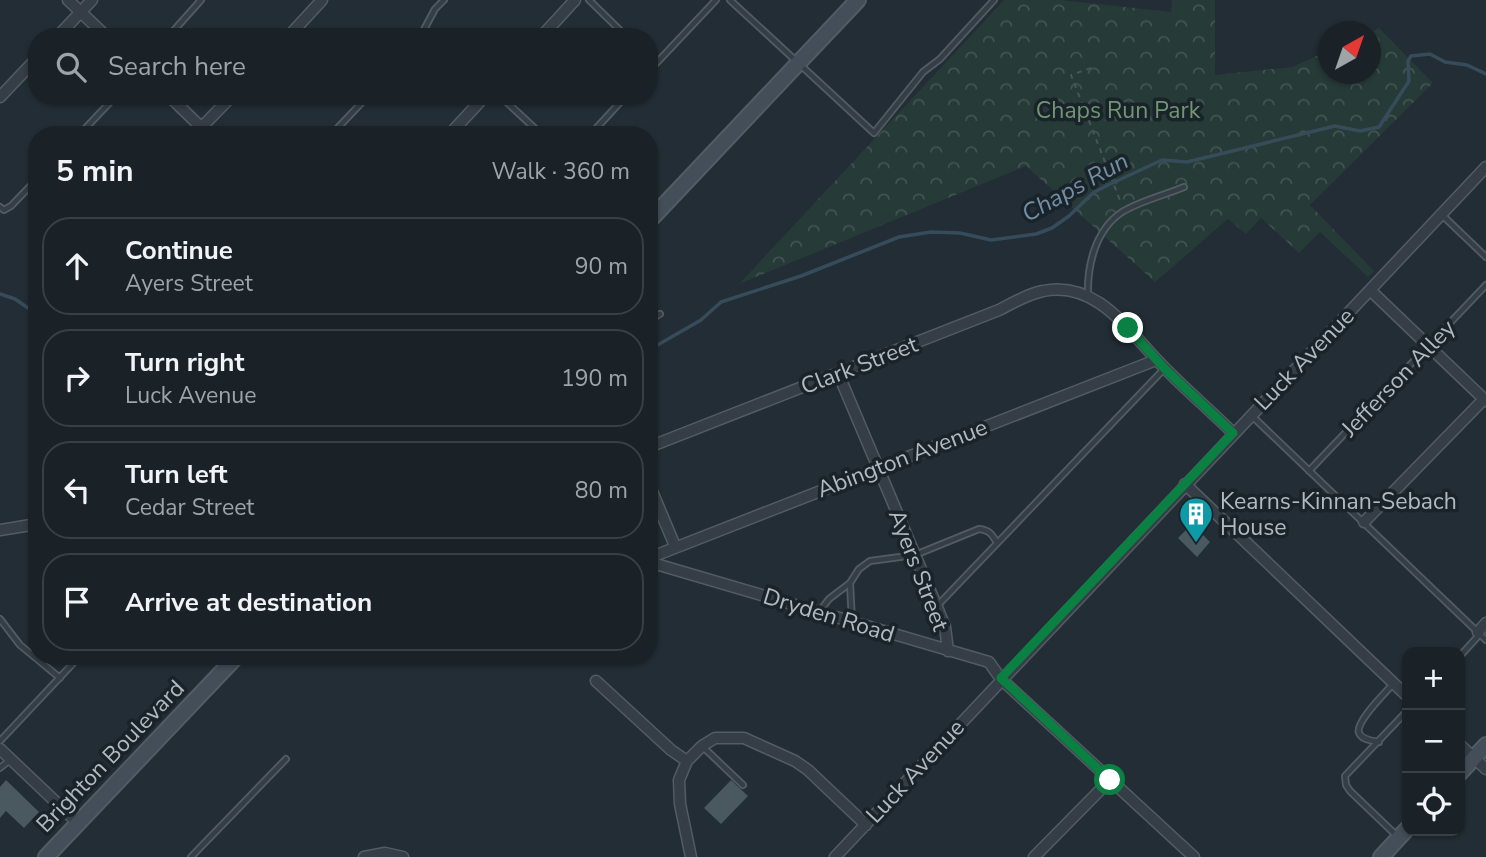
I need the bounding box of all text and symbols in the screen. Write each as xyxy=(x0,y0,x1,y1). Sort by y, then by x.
north arrow xyxy=(1318,21,1381,84)
search box xyxy=(28,28,658,105)
icon: search xyxy=(52,48,90,86)
text: Search here xyxy=(108,49,246,84)
park label: Chaps Run Park xyxy=(1036,95,1201,126)
water label: Chaps Run xyxy=(1016,145,1134,229)
text: 5 min xyxy=(56,151,134,192)
text: Walk · 360 m xyxy=(491,156,630,187)
text: Continue xyxy=(125,233,233,268)
icon: ahead xyxy=(58,247,96,285)
text: 90 m xyxy=(575,251,628,282)
text: Ayers Street xyxy=(125,268,253,299)
street label: Luck Avenue xyxy=(1248,301,1361,417)
route end xyxy=(1112,312,1143,343)
street label: Jefferson Alley xyxy=(1334,313,1462,444)
street label: Clark Street xyxy=(796,329,923,402)
text: Turn right xyxy=(125,345,244,380)
icon: right xyxy=(58,359,96,397)
text: 190 m xyxy=(561,363,628,394)
text: Luck Avenue xyxy=(125,380,257,411)
street label: Abington Avenue xyxy=(813,412,992,505)
text: Turn left xyxy=(125,457,228,492)
icon: left xyxy=(58,471,96,509)
text: 80 m xyxy=(575,475,628,506)
place label: Kearns-Kinnan-Sebach House xyxy=(1220,486,1457,543)
text: Cedar Street xyxy=(125,492,254,523)
building icon: Kearns-Kinnan-Sebach House xyxy=(1177,495,1215,544)
street label: Ayers Street xyxy=(881,505,956,636)
street label: Dryden Road xyxy=(759,581,898,650)
icon: arrive xyxy=(58,583,96,621)
text: Arrive at destination xyxy=(125,585,372,620)
map controls xyxy=(1402,647,1465,836)
button: + xyxy=(1402,647,1465,710)
street label: Brighton Boulevard xyxy=(30,673,191,839)
button: − xyxy=(1402,710,1465,773)
street label: Luck Avenue xyxy=(859,713,972,830)
route start xyxy=(1094,764,1125,795)
button: locate xyxy=(1402,773,1465,836)

